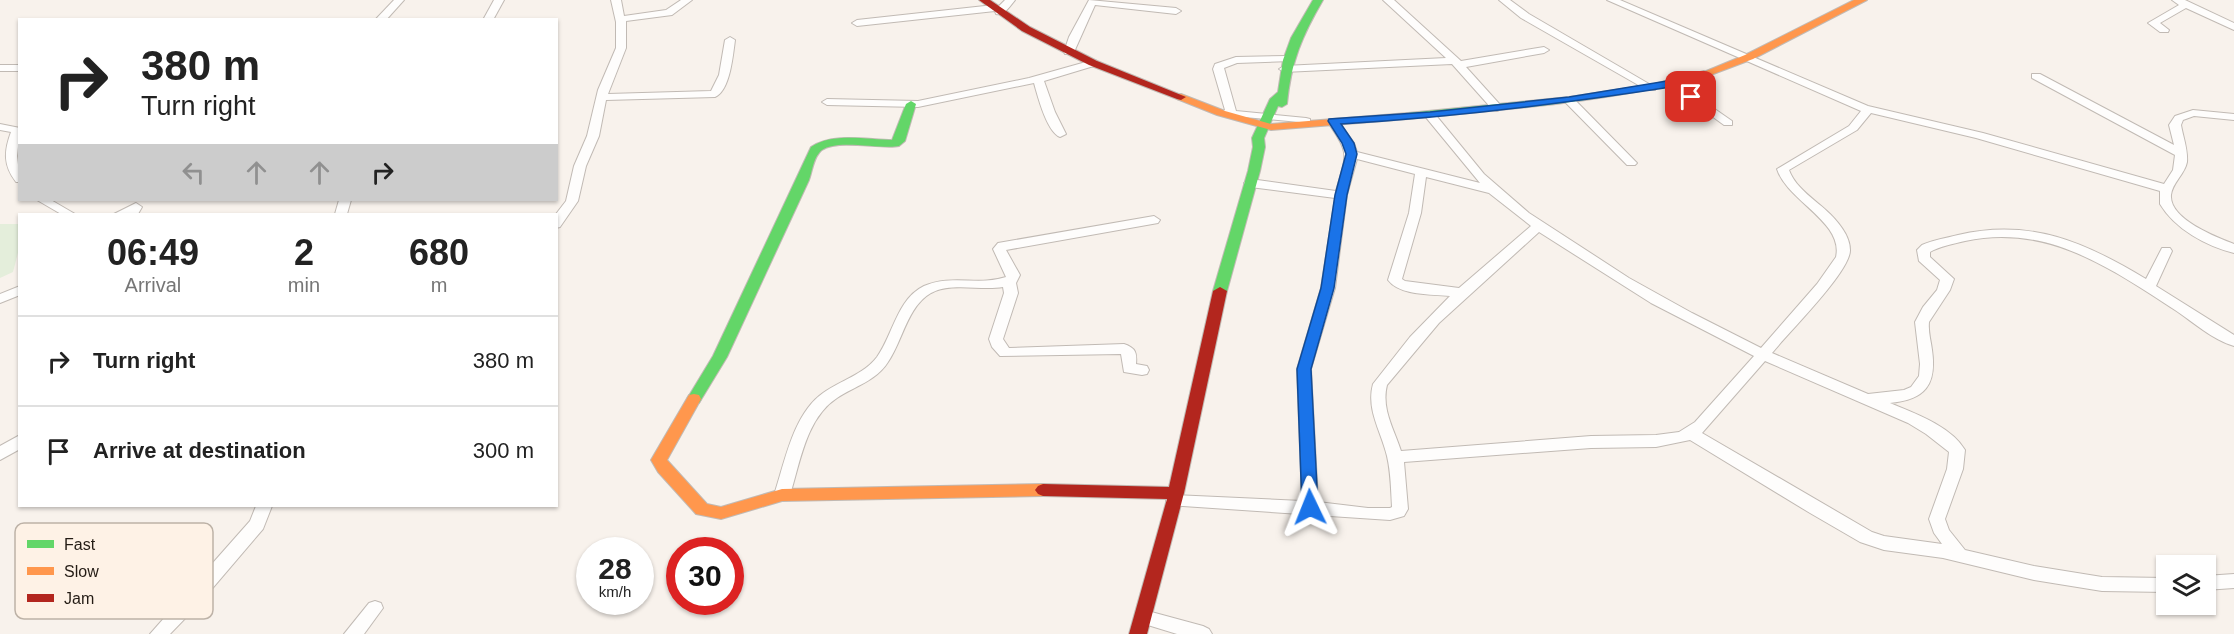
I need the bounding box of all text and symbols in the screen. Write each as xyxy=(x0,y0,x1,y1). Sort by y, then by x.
icon: right xyxy=(42,42,120,120)
text: 380 m xyxy=(141,42,260,89)
pin xyxy=(1665,71,1716,122)
icon: arrive xyxy=(1674,80,1707,113)
text: Turn right xyxy=(141,91,256,121)
icon: left xyxy=(177,156,210,189)
icon: ahead xyxy=(240,156,273,189)
icon: ahead xyxy=(303,156,336,189)
icon: right xyxy=(366,156,399,189)
text: 06:49 xyxy=(107,232,199,273)
text: 2 xyxy=(294,232,314,273)
text: 680 xyxy=(409,232,469,273)
text: Arrival xyxy=(125,274,181,296)
text: min xyxy=(288,274,320,296)
text: m xyxy=(431,274,447,296)
icon: right xyxy=(42,345,75,378)
text: Turn right xyxy=(93,348,195,373)
text: 380 m xyxy=(473,348,534,373)
icon: arrive xyxy=(42,435,75,468)
text: Arrive at destination xyxy=(93,438,306,463)
text: 300 m xyxy=(473,438,534,463)
position arrow xyxy=(1278,475,1342,539)
legend xyxy=(15,523,213,619)
text: Fast xyxy=(64,536,96,553)
speed limit sign: 30 xyxy=(666,537,744,615)
text: 28 xyxy=(598,552,632,585)
map controls xyxy=(2156,555,2216,615)
button: layers xyxy=(2156,555,2216,615)
text: Slow xyxy=(64,563,99,580)
text: km/h xyxy=(599,583,631,600)
text: Jam xyxy=(64,590,94,607)

